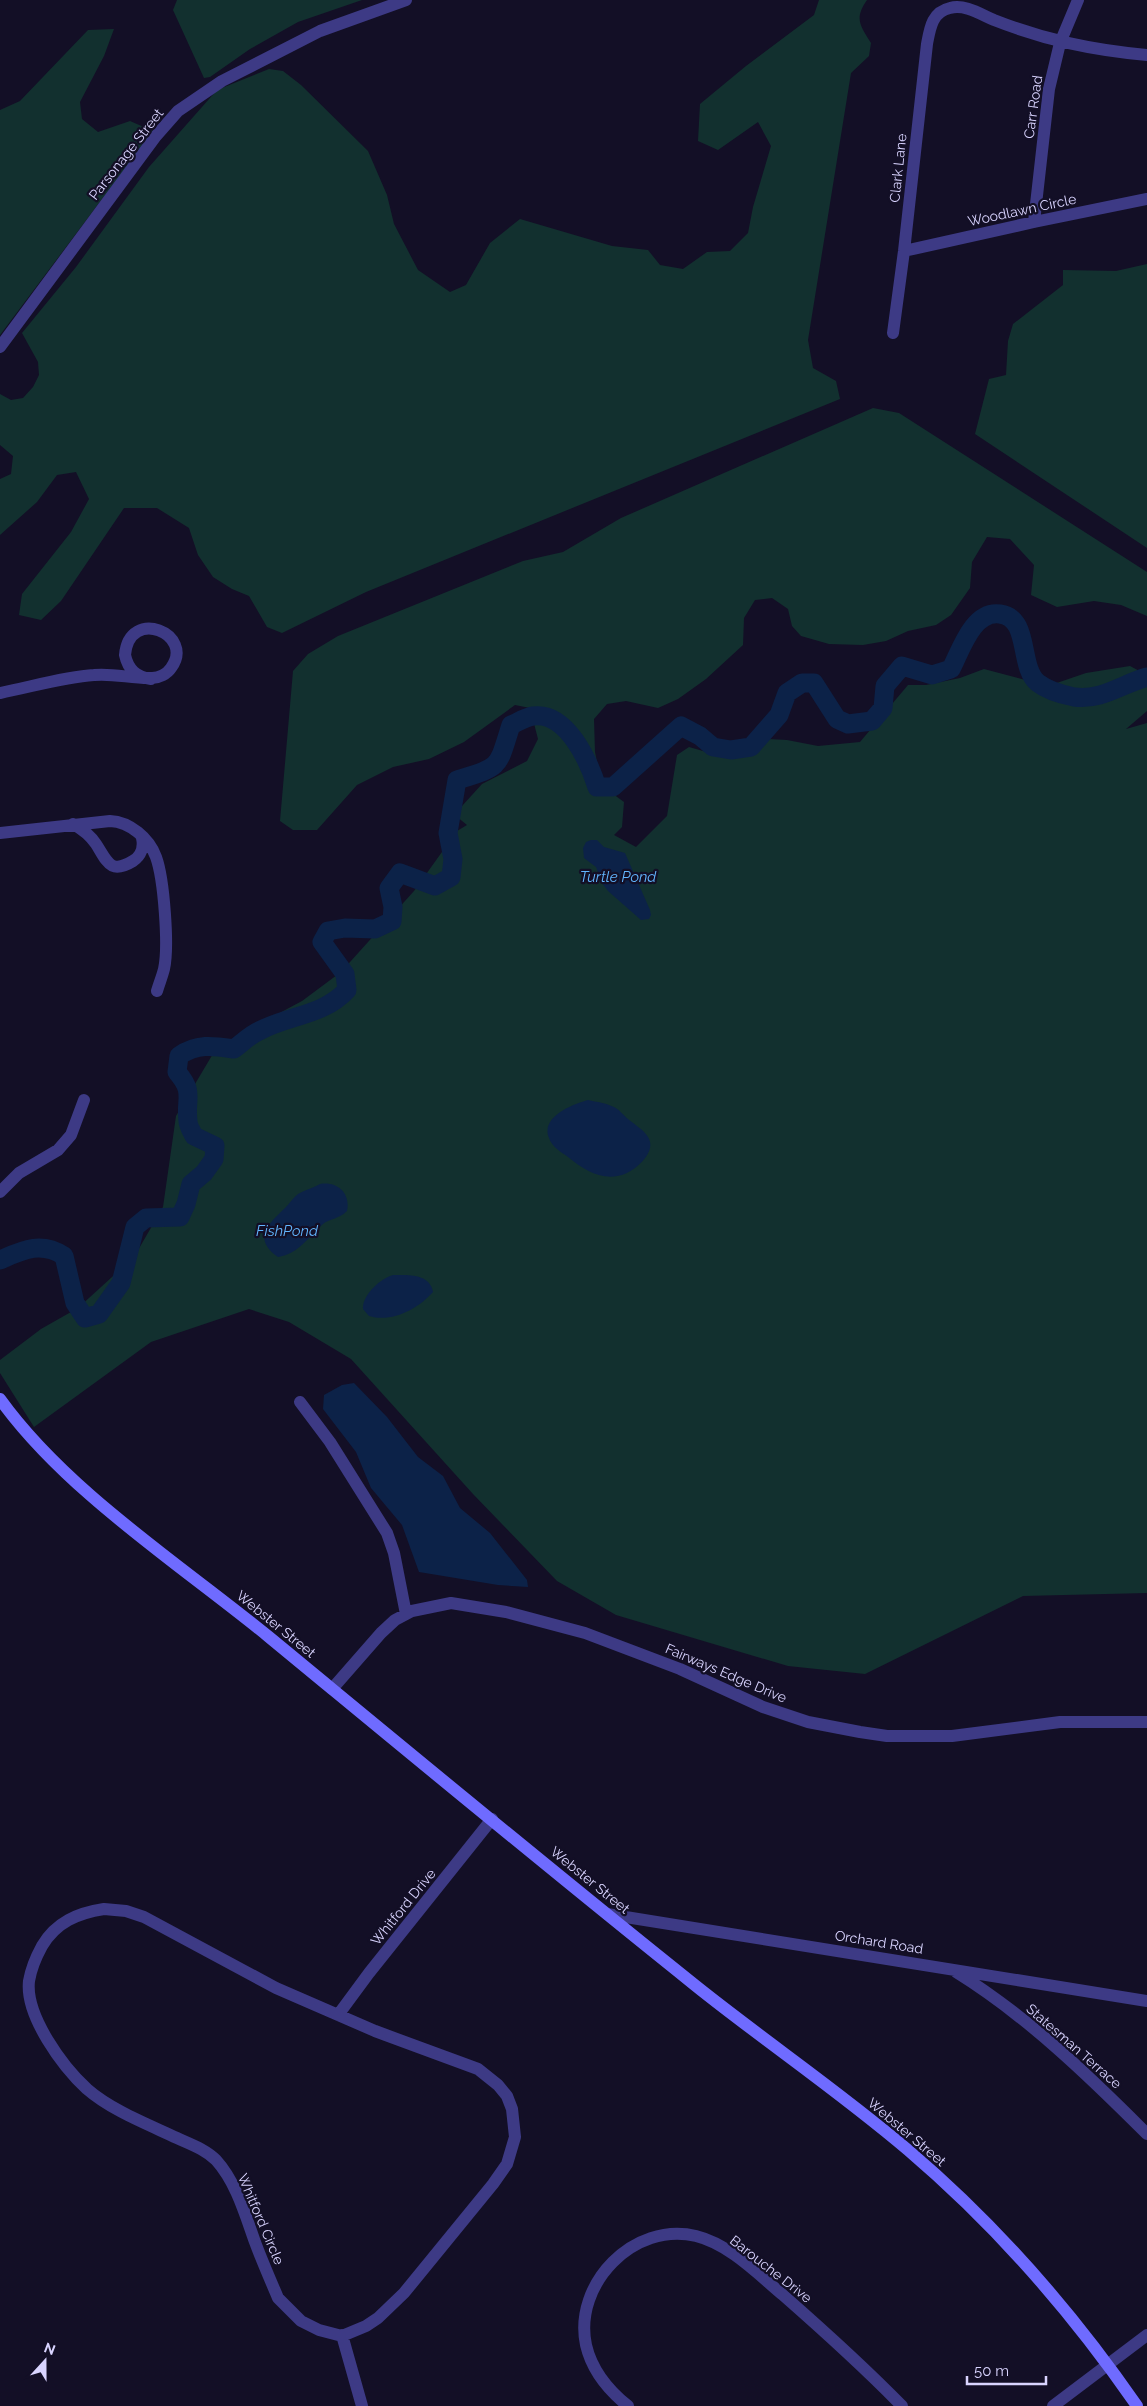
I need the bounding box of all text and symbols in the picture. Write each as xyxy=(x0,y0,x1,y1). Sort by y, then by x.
street label: Carr Road xyxy=(1021,74,1045,140)
street label: Parsonage Street xyxy=(85,105,167,203)
street label: Clark Lane xyxy=(886,133,910,203)
street label: Woodlawn Circle xyxy=(966,191,1078,229)
water label: Turtle Pond xyxy=(580,868,657,886)
water label: FishPond xyxy=(256,1222,319,1240)
street label: Webster Street xyxy=(233,1587,319,1661)
street label: Fairways Edge Drive xyxy=(663,1640,789,1706)
street label: Webster Street xyxy=(547,1843,633,1917)
street label: Whitford Drive xyxy=(367,1866,439,1948)
street label: Orchard Road xyxy=(834,1927,924,1957)
street label: Statesman Terrace xyxy=(1023,2000,1125,2092)
street label: Webster Street xyxy=(865,2095,950,2170)
street label: Whitford Circle xyxy=(235,2171,287,2267)
street label: Barouche Drive xyxy=(727,2232,815,2306)
north arrow xyxy=(20,2336,70,2386)
text: N xyxy=(42,2339,58,2358)
scale bar xyxy=(967,2354,1046,2386)
text: 50 m xyxy=(974,2362,1009,2380)

